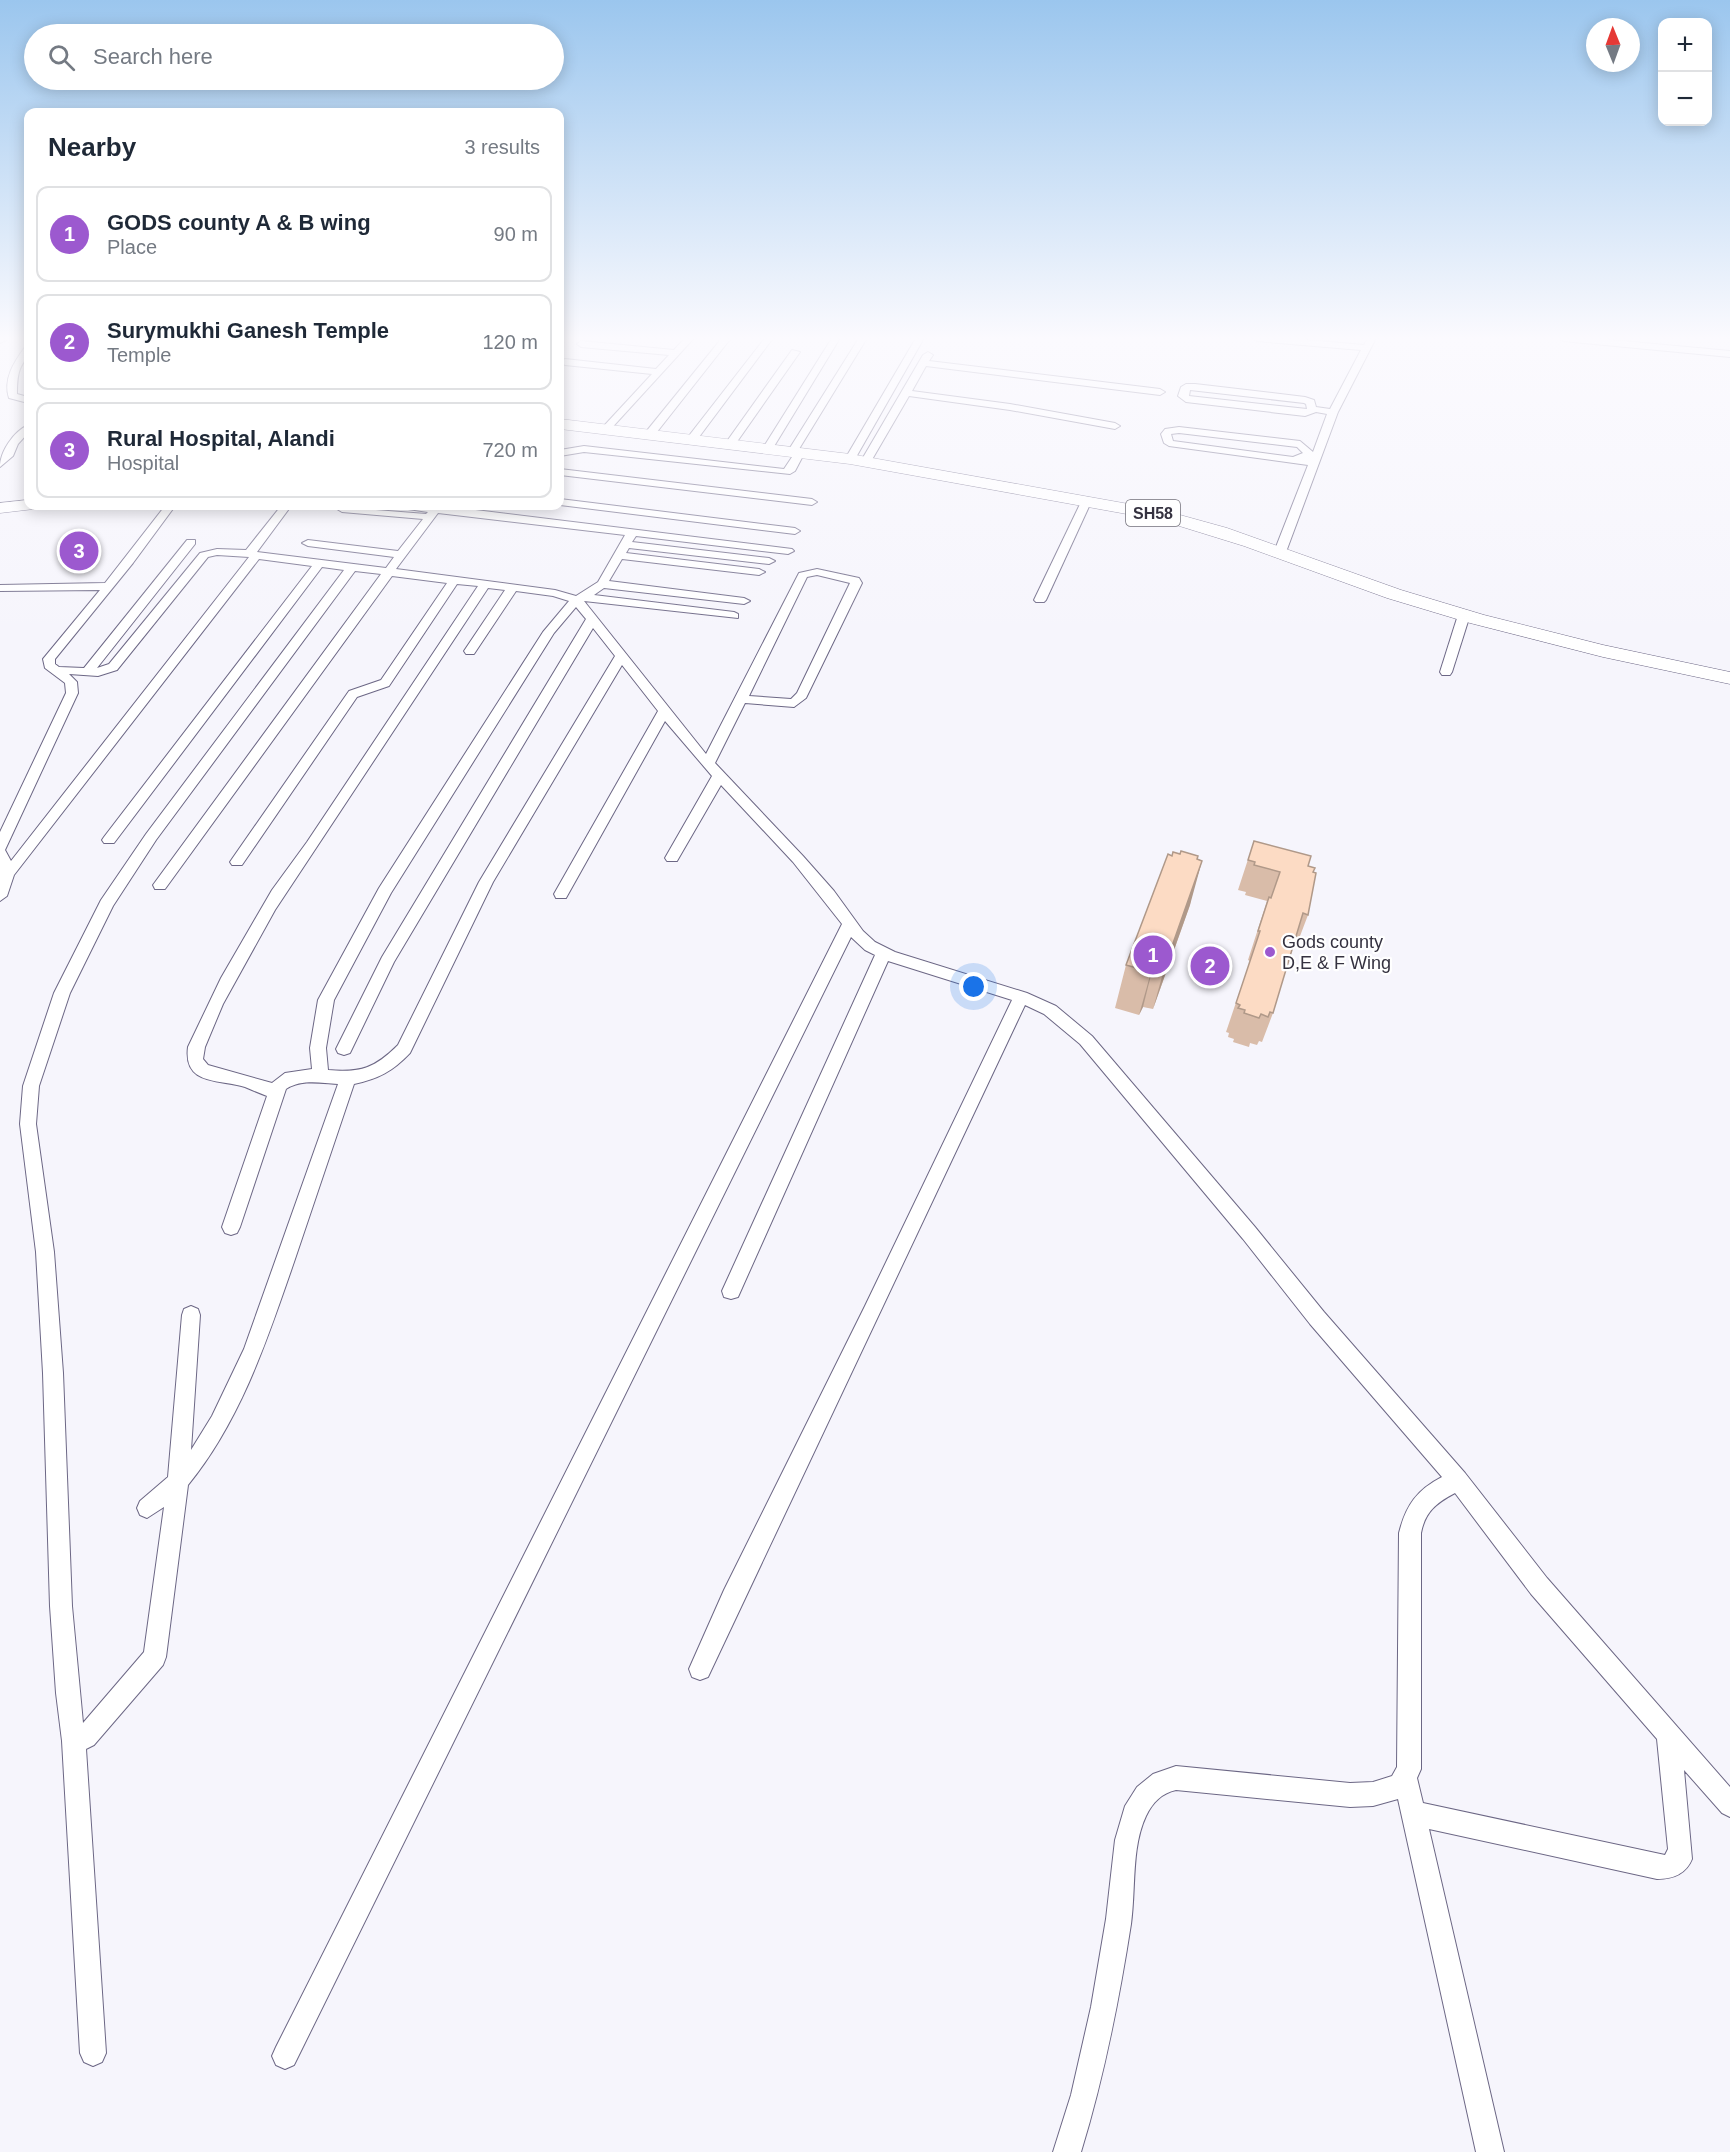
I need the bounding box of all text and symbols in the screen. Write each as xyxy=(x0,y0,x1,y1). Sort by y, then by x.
north arrow xyxy=(1586,18,1640,72)
map controls xyxy=(1658,18,1712,126)
button: + xyxy=(1658,18,1712,72)
search box xyxy=(24,24,564,90)
icon: search xyxy=(45,41,78,74)
text: Search here xyxy=(93,44,213,69)
button: − xyxy=(1658,72,1712,126)
text: Nearby xyxy=(48,132,136,162)
text: 3 results xyxy=(464,136,540,158)
text: GODS county A & B wing xyxy=(107,210,371,235)
text: 1 xyxy=(64,223,75,245)
text: 90 m xyxy=(494,223,538,245)
text: Place xyxy=(107,236,157,258)
text: Surymukhi Ganesh Temple xyxy=(107,318,389,343)
text: 2 xyxy=(64,331,75,353)
text: 120 m xyxy=(482,331,538,353)
text: Temple xyxy=(107,344,171,366)
text: Rural Hospital, Alandi xyxy=(107,426,335,451)
text: 3 xyxy=(64,439,75,461)
text: 720 m xyxy=(482,439,538,461)
text: Hospital xyxy=(107,452,179,474)
road number: SH58 xyxy=(1126,500,1180,526)
pin: 3 xyxy=(60,528,98,574)
pin: 1 xyxy=(1134,932,1172,978)
place label: Gods county D,E & F Wing xyxy=(1282,932,1391,973)
pin: 2 xyxy=(1190,944,1230,988)
marker: Gods county D,E & F Wing xyxy=(1263,945,1277,959)
your location xyxy=(959,972,988,1001)

